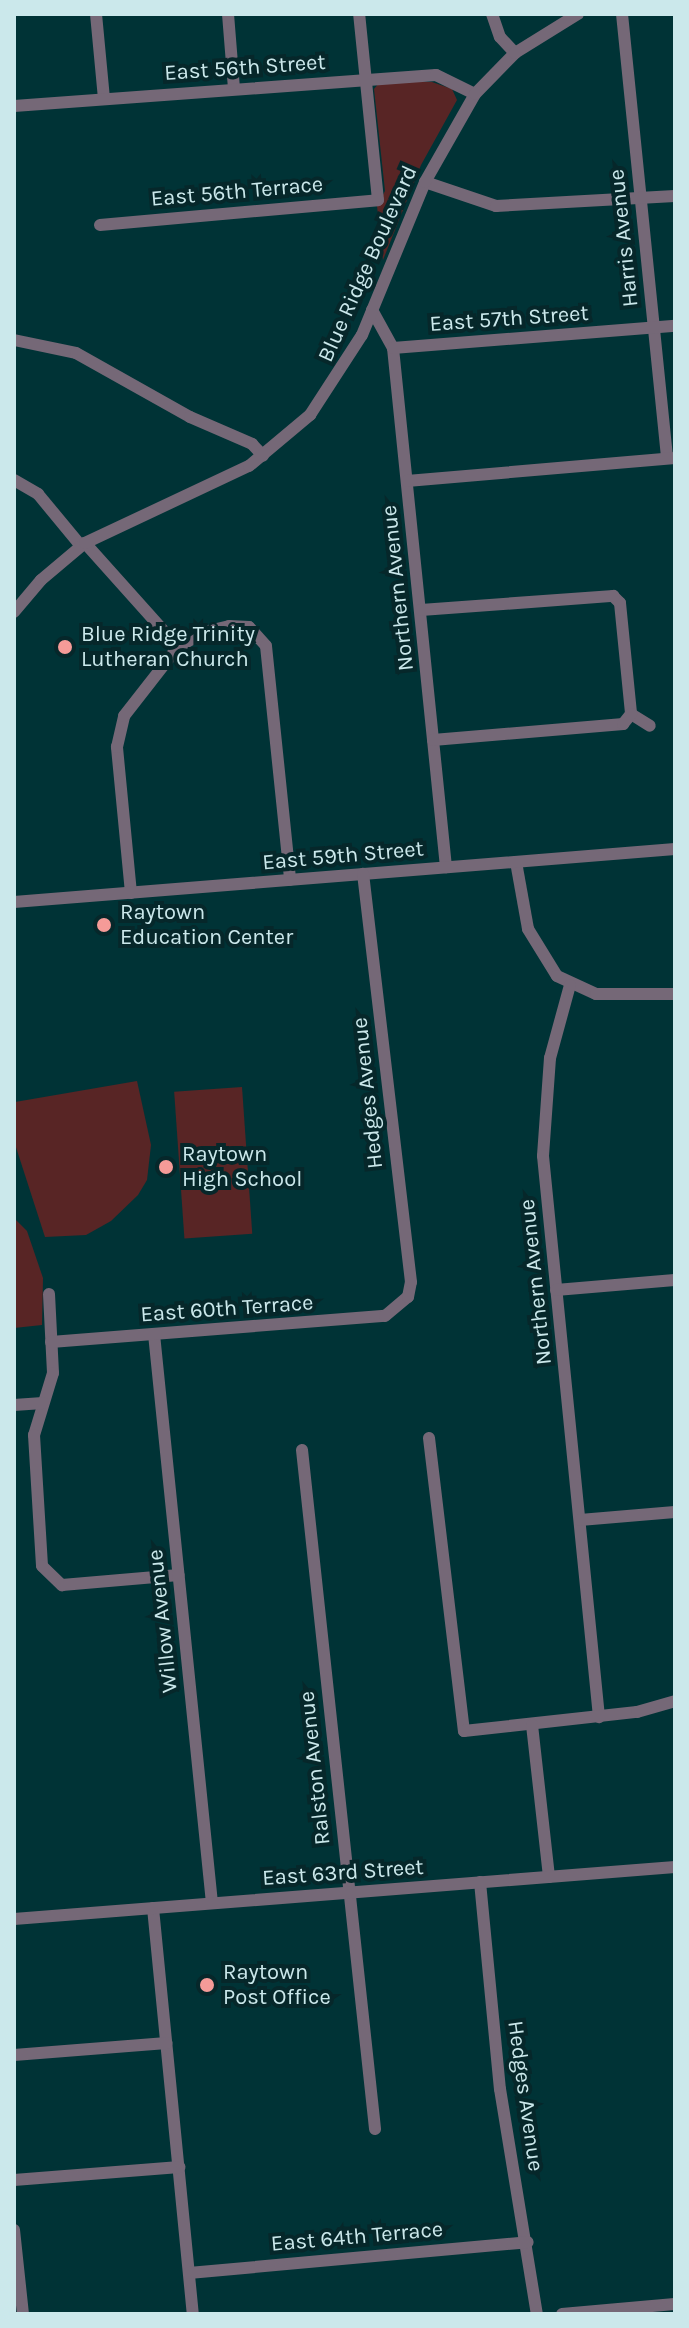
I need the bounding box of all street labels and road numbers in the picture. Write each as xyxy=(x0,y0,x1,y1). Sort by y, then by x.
street label: East 56th Street xyxy=(163,49,327,87)
street label: Blue Ridge Boulevard xyxy=(313,162,423,366)
street label: Harris Avenue xyxy=(604,168,644,308)
street label: East 56th Terrace xyxy=(150,171,324,213)
street label: East 57th Street xyxy=(429,300,589,338)
street label: Northern Avenue xyxy=(376,504,420,672)
street label: East 59th Street xyxy=(261,836,425,876)
street label: Hedges Avenue xyxy=(347,1016,389,1170)
street label: Northern Avenue xyxy=(514,1198,558,1366)
street label: East 60th Terrace xyxy=(140,1290,314,1328)
street label: Willow Avenue xyxy=(142,1548,184,1694)
street label: Ralston Avenue xyxy=(294,1690,336,1846)
street label: East 63rd Street xyxy=(261,1854,425,1892)
street label: Hedges Avenue xyxy=(501,2019,549,2173)
street label: East 64th Terrace xyxy=(270,2216,444,2258)

